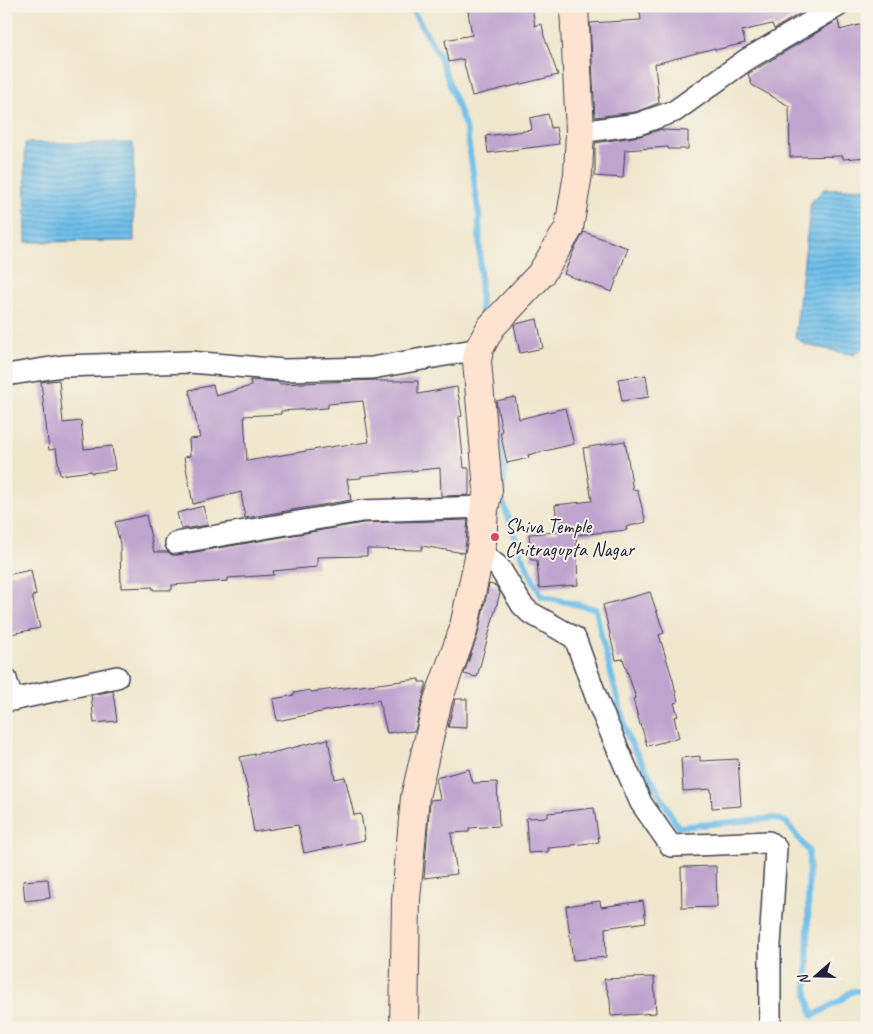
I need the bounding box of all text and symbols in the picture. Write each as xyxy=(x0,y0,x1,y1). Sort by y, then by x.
place label: Shiva Temple Chitragupta Nagar xyxy=(505,514,636,562)
marker: Shiva Temple Chitragupta Nagar xyxy=(489,531,501,543)
north arrow xyxy=(790,952,840,1002)
text: N xyxy=(794,971,814,987)

